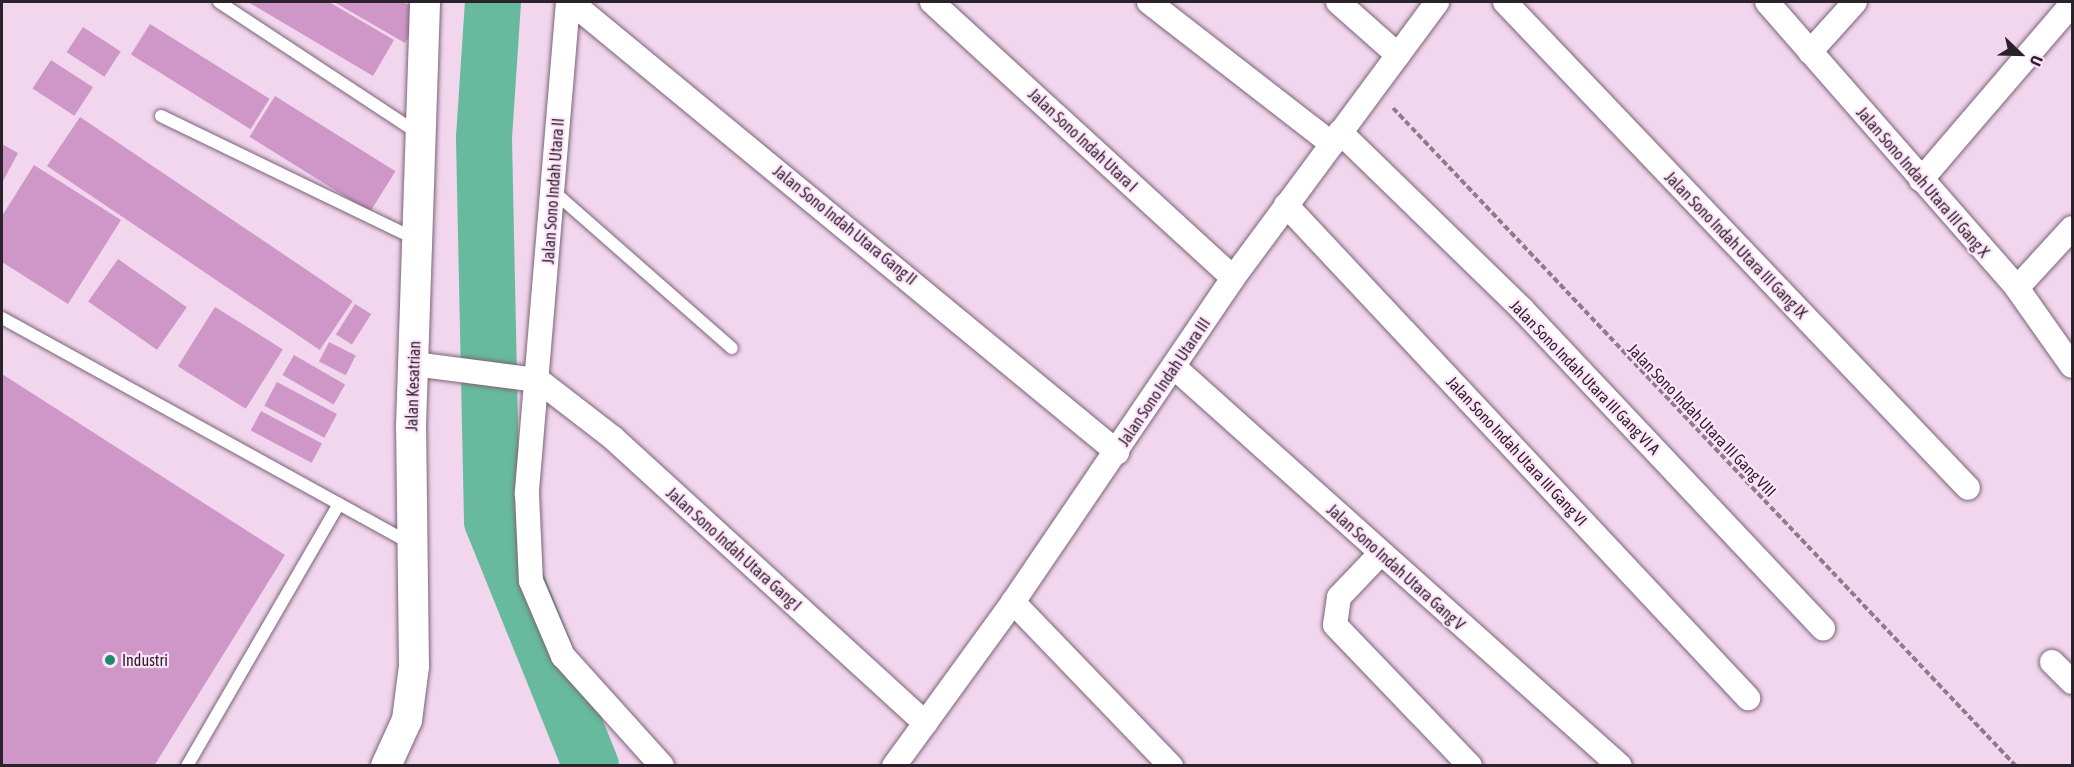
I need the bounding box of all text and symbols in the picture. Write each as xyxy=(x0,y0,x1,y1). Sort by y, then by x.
north arrow xyxy=(1990,24,2050,84)
text: U xyxy=(2026,53,2047,69)
street label: Jalan Sono Indah Utara I xyxy=(1024,84,1142,196)
street label: Jalan Sono Indah Utara III Gang X xyxy=(1853,103,1993,261)
street label: Jalan Sono Indah Utara II xyxy=(538,117,568,265)
street label: Jalan Sono Indah Utara Gang II xyxy=(769,161,921,289)
street label: Jalan Sono Indah Utara III Gang IX xyxy=(1661,168,1811,322)
street label: Jalan Sono Indah Utara III Gang VI A xyxy=(1506,296,1664,458)
street label: Jalan Sono Indah Utara III xyxy=(1114,314,1214,450)
street label: Jalan Sono Indah Utara III Gang VIII xyxy=(1624,339,1780,501)
street label: Jalan Kesatrian xyxy=(402,341,424,431)
street label: Jalan Sono Indah Utara III Gang VI xyxy=(1443,372,1591,530)
street label: Jalan Sono Indah Utara Gang I xyxy=(663,483,805,615)
street label: Jalan Sono Indah Utara Gang V xyxy=(1323,500,1469,634)
place label: Industri xyxy=(122,650,168,670)
marker: Industri xyxy=(103,653,117,667)

